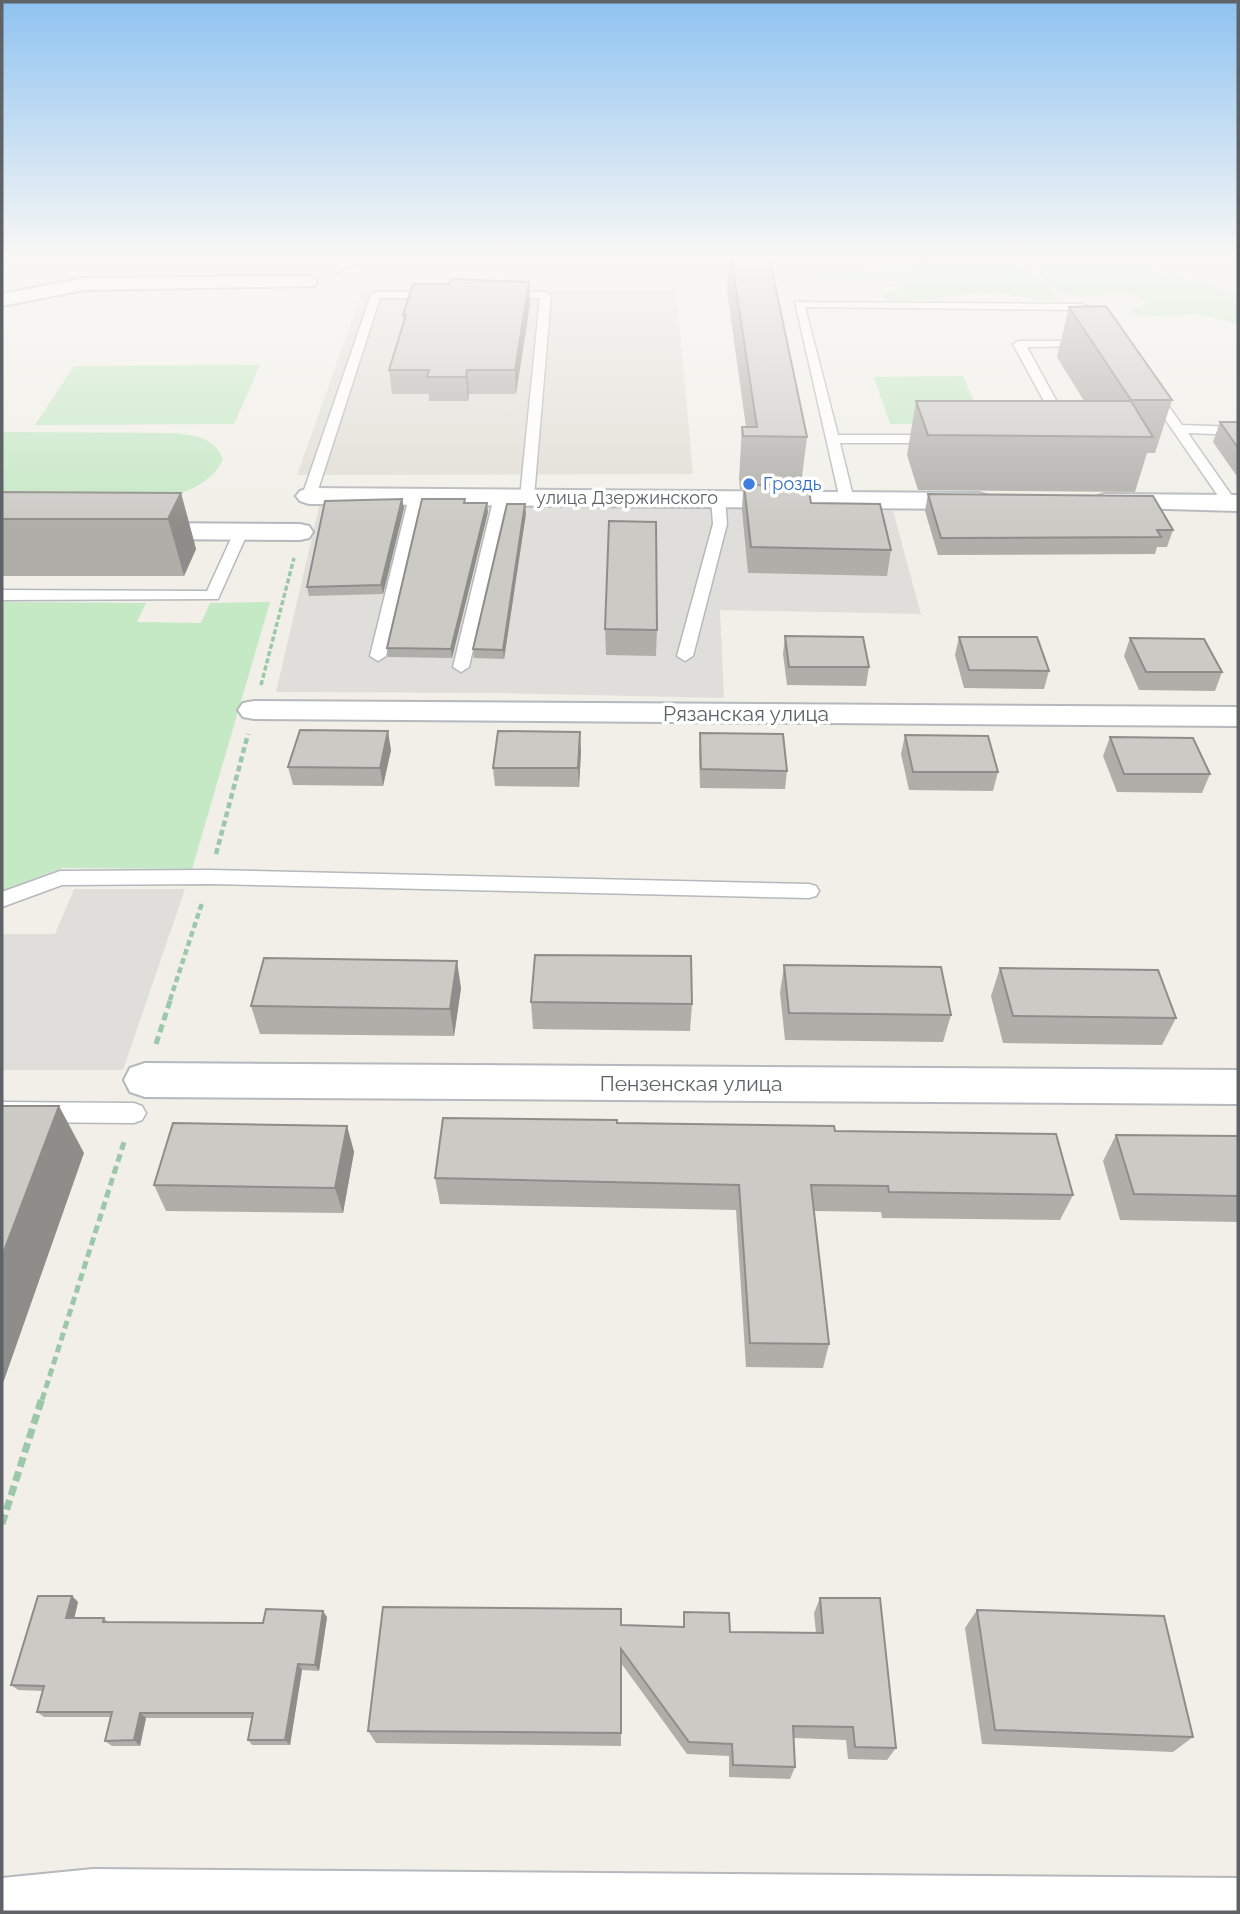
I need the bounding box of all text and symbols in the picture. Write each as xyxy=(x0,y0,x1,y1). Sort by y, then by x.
place label: Гроздь xyxy=(763,473,822,494)
marker: Гроздь xyxy=(741,476,757,492)
street label: улица Дзержинского xyxy=(536,487,718,508)
street label: Рязанская улица xyxy=(663,701,829,726)
street label: Пензенская улица xyxy=(600,1071,782,1096)

